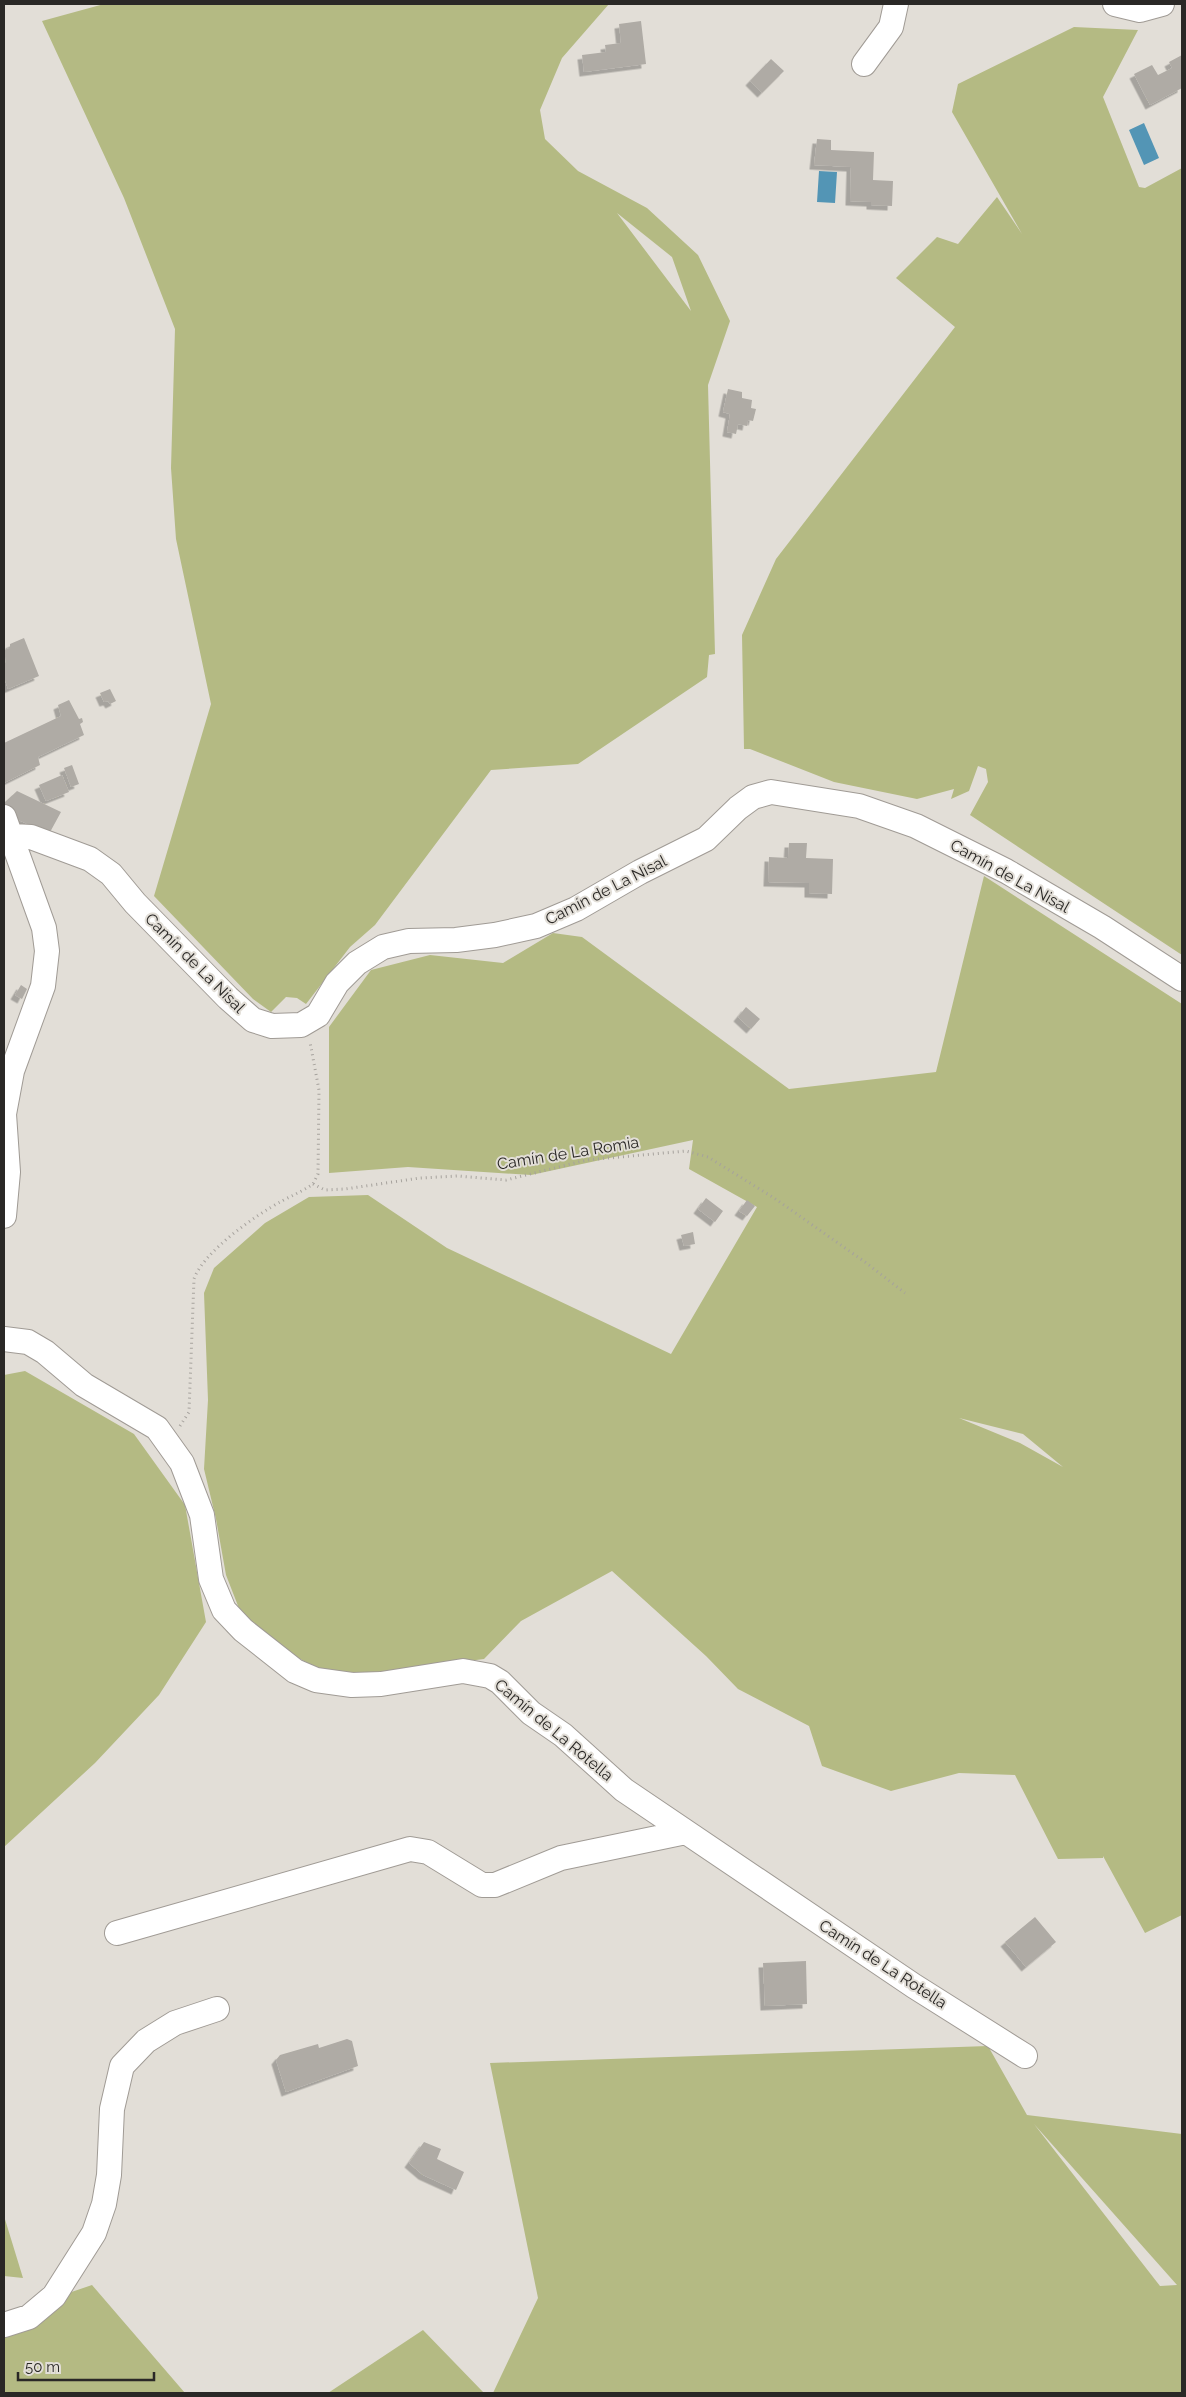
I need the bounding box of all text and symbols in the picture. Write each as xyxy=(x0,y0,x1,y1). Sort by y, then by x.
street label: Camín de La Nisal xyxy=(947,835,1074,917)
street label: Camín de La Nisal xyxy=(542,851,670,929)
street label: Camín de La Nisal xyxy=(141,909,249,1017)
street label: Camín de La Romia xyxy=(496,1132,640,1174)
street label: Camín de La Rotella xyxy=(491,1675,617,1785)
street label: Camín de La Rotella xyxy=(816,1916,950,2012)
scale bar xyxy=(18,2350,154,2382)
text: 50 m xyxy=(25,2358,60,2376)

